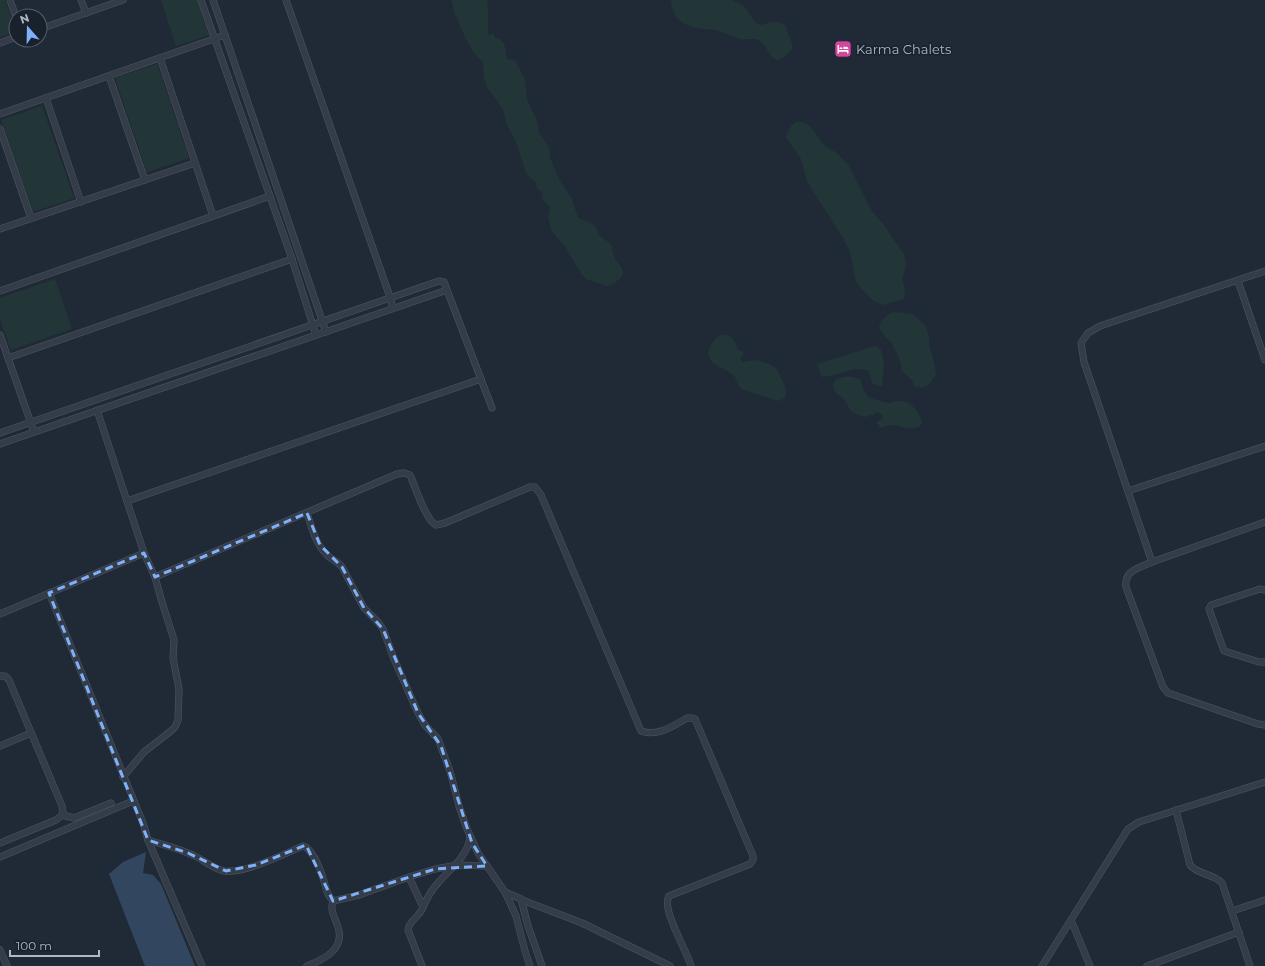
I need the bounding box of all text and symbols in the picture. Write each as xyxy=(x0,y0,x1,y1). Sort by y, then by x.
north arrow xyxy=(8,8,48,48)
text: N xyxy=(18,11,31,27)
hotel icon: Karma Chalets xyxy=(833,39,853,59)
place label: Karma Chalets xyxy=(856,41,951,57)
scale bar xyxy=(10,932,99,958)
text: 100 m xyxy=(16,938,52,953)

